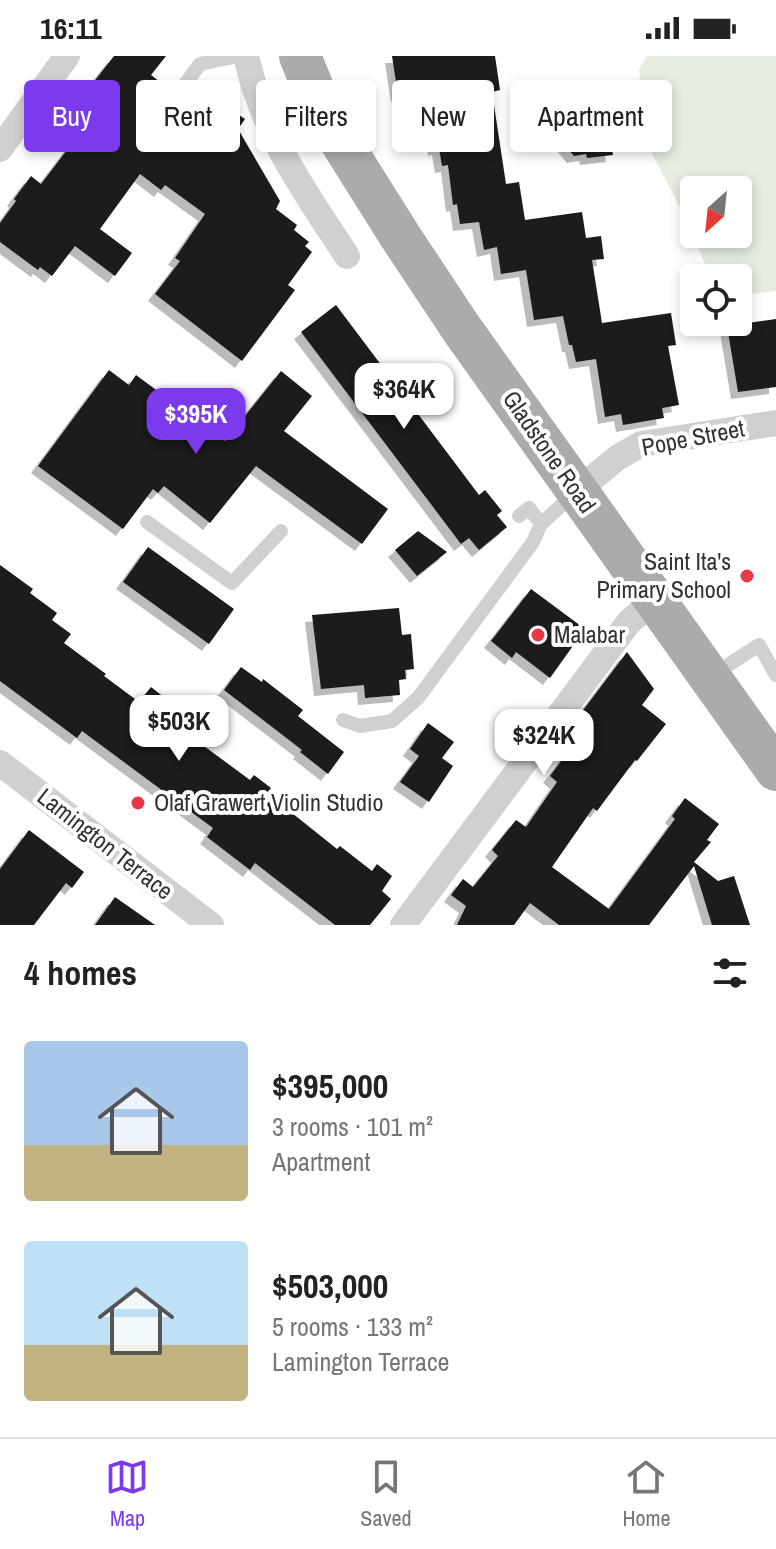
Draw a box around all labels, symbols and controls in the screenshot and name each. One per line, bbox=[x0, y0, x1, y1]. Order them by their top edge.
text: 16:11 bbox=[40, 8, 102, 48]
chip: Buy bbox=[24, 80, 120, 152]
chip: Rent bbox=[136, 80, 240, 152]
chip: Filters bbox=[256, 80, 376, 152]
chip: New bbox=[392, 80, 494, 152]
chip: Apartment bbox=[510, 80, 672, 152]
north arrow bbox=[680, 176, 752, 248]
map controls bbox=[680, 176, 752, 336]
button: locate bbox=[680, 264, 752, 336]
pin: $364K bbox=[348, 363, 460, 431]
text: $364K bbox=[373, 371, 435, 406]
street label: Gladstone Road bbox=[496, 384, 604, 519]
pin: $395K bbox=[140, 388, 252, 456]
text: $395K bbox=[165, 396, 227, 431]
street label: Pope Street bbox=[639, 411, 747, 463]
place label: Saint Ita's Primary School bbox=[596, 545, 731, 605]
marker: Saint Ita's Primary School bbox=[738, 567, 756, 585]
place label: Malabar bbox=[554, 618, 626, 650]
marker: Malabar bbox=[529, 626, 547, 644]
pin: $503K bbox=[123, 695, 235, 763]
text: $503K bbox=[148, 703, 210, 738]
pin: $324K bbox=[488, 709, 600, 777]
text: $324K bbox=[513, 717, 575, 752]
street label: Lamington Terrace bbox=[31, 780, 180, 906]
place label: Olaf Grawert Violin Studio bbox=[154, 786, 383, 818]
marker: Olaf Grawert Violin Studio bbox=[129, 794, 147, 812]
text: 4 homes bbox=[24, 950, 137, 996]
icon: filters bbox=[708, 951, 752, 995]
text: $395,000 bbox=[272, 1063, 388, 1109]
icon: home bbox=[88, 1073, 184, 1169]
text: 3 rooms · 101 m² bbox=[272, 1109, 433, 1144]
text: Apartment bbox=[272, 1144, 370, 1179]
text: $503,000 bbox=[272, 1263, 388, 1309]
icon: home bbox=[88, 1273, 184, 1369]
text: 5 rooms · 133 m² bbox=[272, 1309, 433, 1344]
text: Lamington Terrace bbox=[272, 1344, 449, 1379]
tab: Map bbox=[105, 1455, 149, 1533]
tab: Saved bbox=[360, 1455, 412, 1533]
tab: Home bbox=[622, 1455, 671, 1533]

